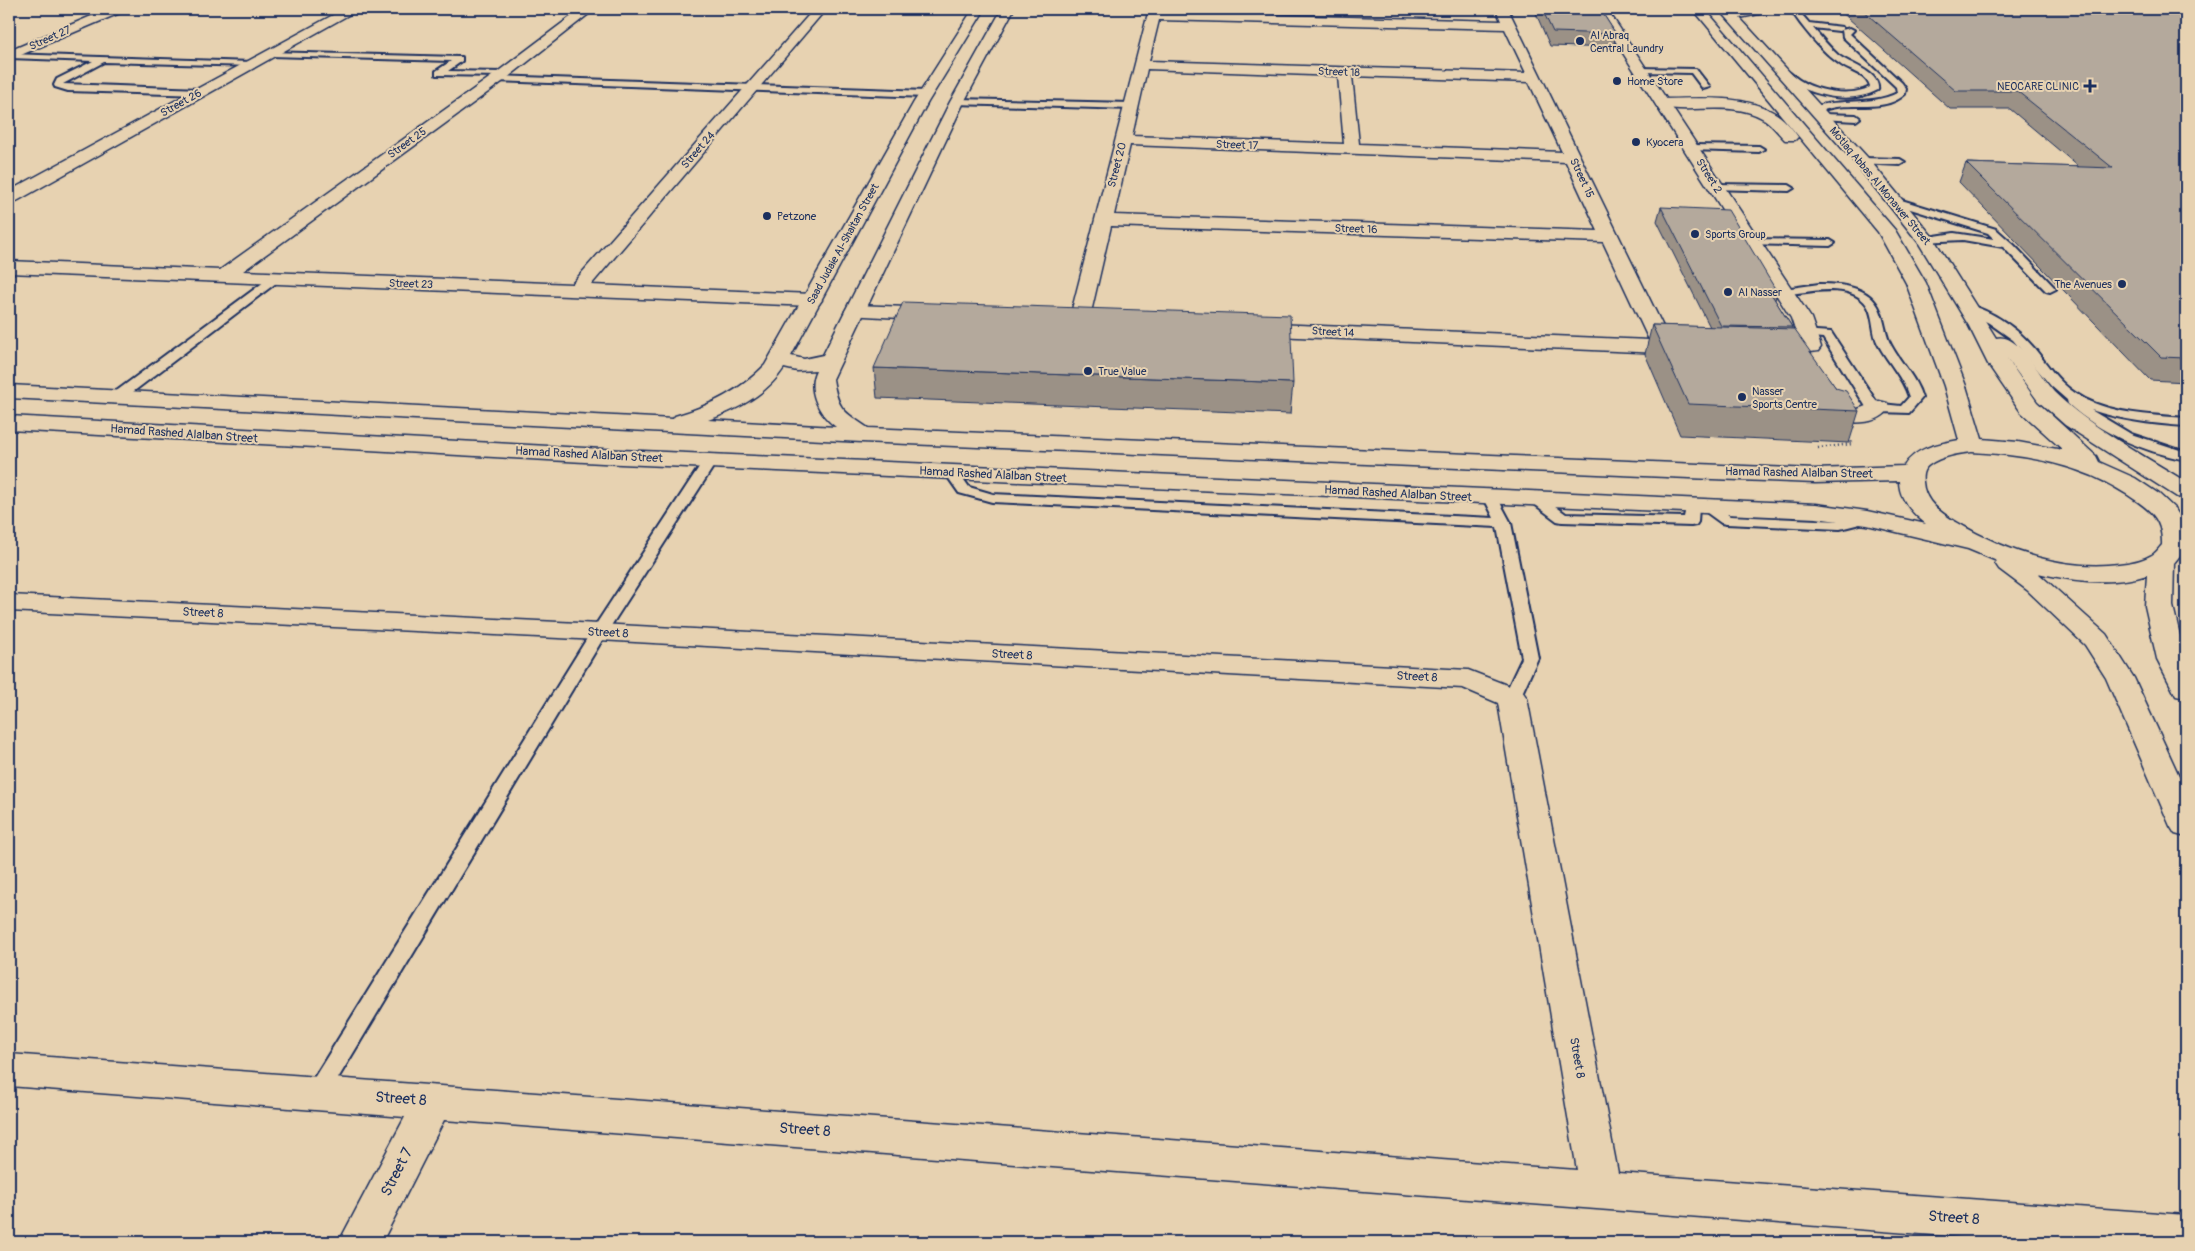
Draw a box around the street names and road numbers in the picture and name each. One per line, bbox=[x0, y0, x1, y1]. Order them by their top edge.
street label: Street 27 bbox=[27, 23, 73, 53]
street label: Street 18 bbox=[1318, 65, 1361, 79]
street label: Street 26 bbox=[158, 86, 204, 120]
street label: Motlaq Abbas Al Monawer Street bbox=[1827, 124, 1934, 248]
street label: Street 25 bbox=[385, 125, 429, 161]
street label: Street 24 bbox=[678, 128, 718, 171]
street label: Street 17 bbox=[1216, 138, 1259, 152]
street label: Street 20 bbox=[1105, 141, 1129, 189]
street label: Street 15 bbox=[1567, 156, 1597, 200]
street label: Street 2 bbox=[1693, 156, 1725, 196]
street label: Saad Judaie Al-Shaitan Street bbox=[804, 181, 882, 307]
street label: Street 16 bbox=[1334, 222, 1378, 236]
street label: Street 23 bbox=[389, 277, 433, 291]
street label: Street 14 bbox=[1311, 324, 1355, 340]
street label: Hamad Rashed Alalban Street bbox=[110, 421, 258, 447]
street label: Hamad Rashed Alalban Street bbox=[515, 444, 663, 466]
street label: Hamad Rashed Alalban Street bbox=[919, 464, 1067, 486]
street label: Hamad Rashed Alalban Street bbox=[1725, 464, 1873, 482]
street label: Hamad Rashed Alalban Street bbox=[1324, 483, 1472, 505]
street label: Street 8 bbox=[182, 604, 224, 622]
street label: Street 8 bbox=[587, 624, 629, 642]
street label: Street 8 bbox=[991, 646, 1033, 664]
street label: Street 8 bbox=[1396, 668, 1438, 686]
street label: Street 8 bbox=[1566, 1036, 1588, 1080]
street label: Street 8 bbox=[375, 1088, 428, 1110]
street label: Street 8 bbox=[779, 1119, 832, 1141]
street label: Street 7 bbox=[377, 1145, 417, 1199]
street label: Street 8 bbox=[1928, 1207, 1981, 1229]

